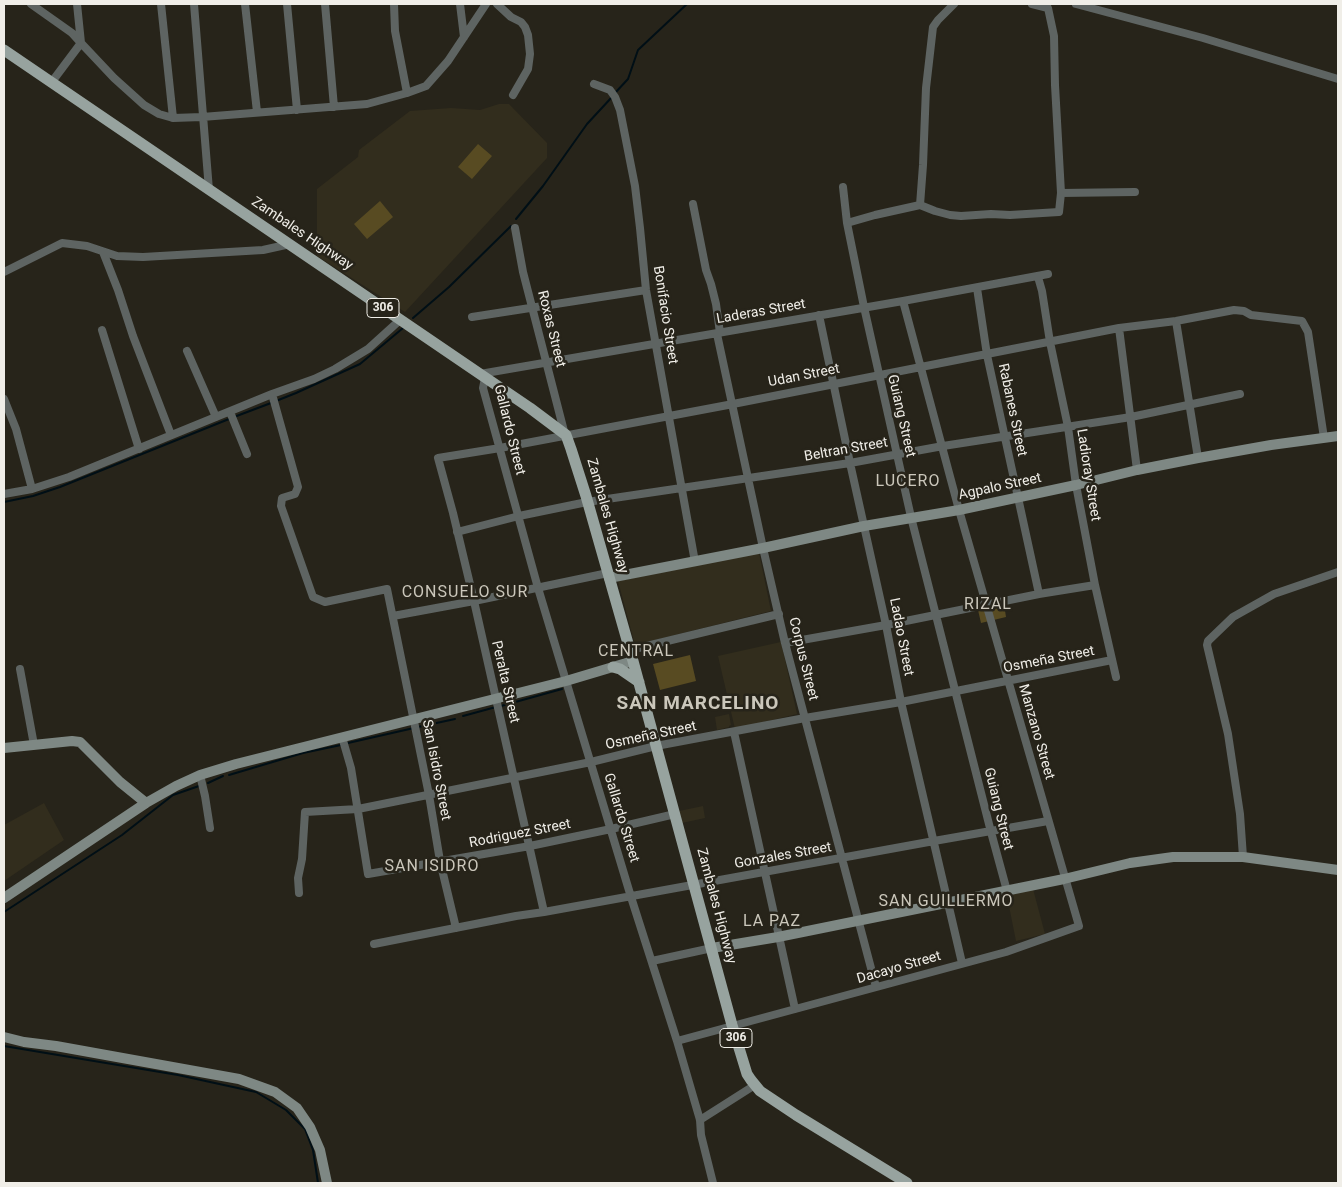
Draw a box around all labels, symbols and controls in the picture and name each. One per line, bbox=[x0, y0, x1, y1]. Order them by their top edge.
street label: Zambales Highway bbox=[248, 194, 356, 274]
street label: Bonifacio Street bbox=[649, 265, 681, 365]
street label: Roxas Street bbox=[533, 289, 569, 369]
street label: Laderas Street bbox=[715, 296, 807, 328]
road number: 306 bbox=[367, 298, 399, 318]
street label: Udan Street bbox=[767, 361, 841, 391]
street label: Rabanes Street bbox=[994, 362, 1030, 458]
street label: Guiang Street bbox=[883, 373, 919, 459]
street label: Gallardo Street bbox=[490, 383, 528, 477]
street label: Ladioray Street bbox=[1072, 428, 1104, 522]
street label: Beltran Street bbox=[803, 434, 889, 466]
street label: Zambales Highway bbox=[583, 457, 631, 575]
street label: Agpalo Street bbox=[957, 470, 1043, 504]
district label: LUCERO bbox=[875, 472, 941, 492]
district label: CONSUELO SUR bbox=[400, 583, 530, 603]
district label: RIZAL bbox=[963, 595, 1013, 615]
street label: Ladao Street bbox=[885, 597, 917, 677]
street label: Corpus Street bbox=[785, 616, 821, 702]
street label: Peralta Street bbox=[487, 639, 523, 725]
district label: CENTRAL bbox=[597, 642, 675, 662]
street label: Osmeña Street bbox=[1002, 643, 1096, 677]
street label: Manzano Street bbox=[1014, 682, 1058, 782]
district label: SAN MARCELINO bbox=[615, 693, 781, 715]
street label: San Isidro Street bbox=[418, 718, 454, 822]
street label: Osmeña Street bbox=[604, 718, 698, 754]
street label: Guiang Street bbox=[980, 766, 1016, 852]
street label: Gallardo Street bbox=[599, 771, 643, 865]
street label: Rodriguez Street bbox=[468, 816, 572, 852]
street label: Gonzales Street bbox=[733, 839, 833, 873]
street label: Zambales Highway bbox=[692, 846, 740, 966]
district label: SAN ISIDRO bbox=[383, 857, 481, 877]
district label: SAN GUILLERMO bbox=[877, 892, 1015, 912]
district label: LA PAZ bbox=[742, 912, 802, 932]
street label: Dacayo Street bbox=[855, 948, 943, 988]
road number: 306 bbox=[720, 1028, 752, 1048]

